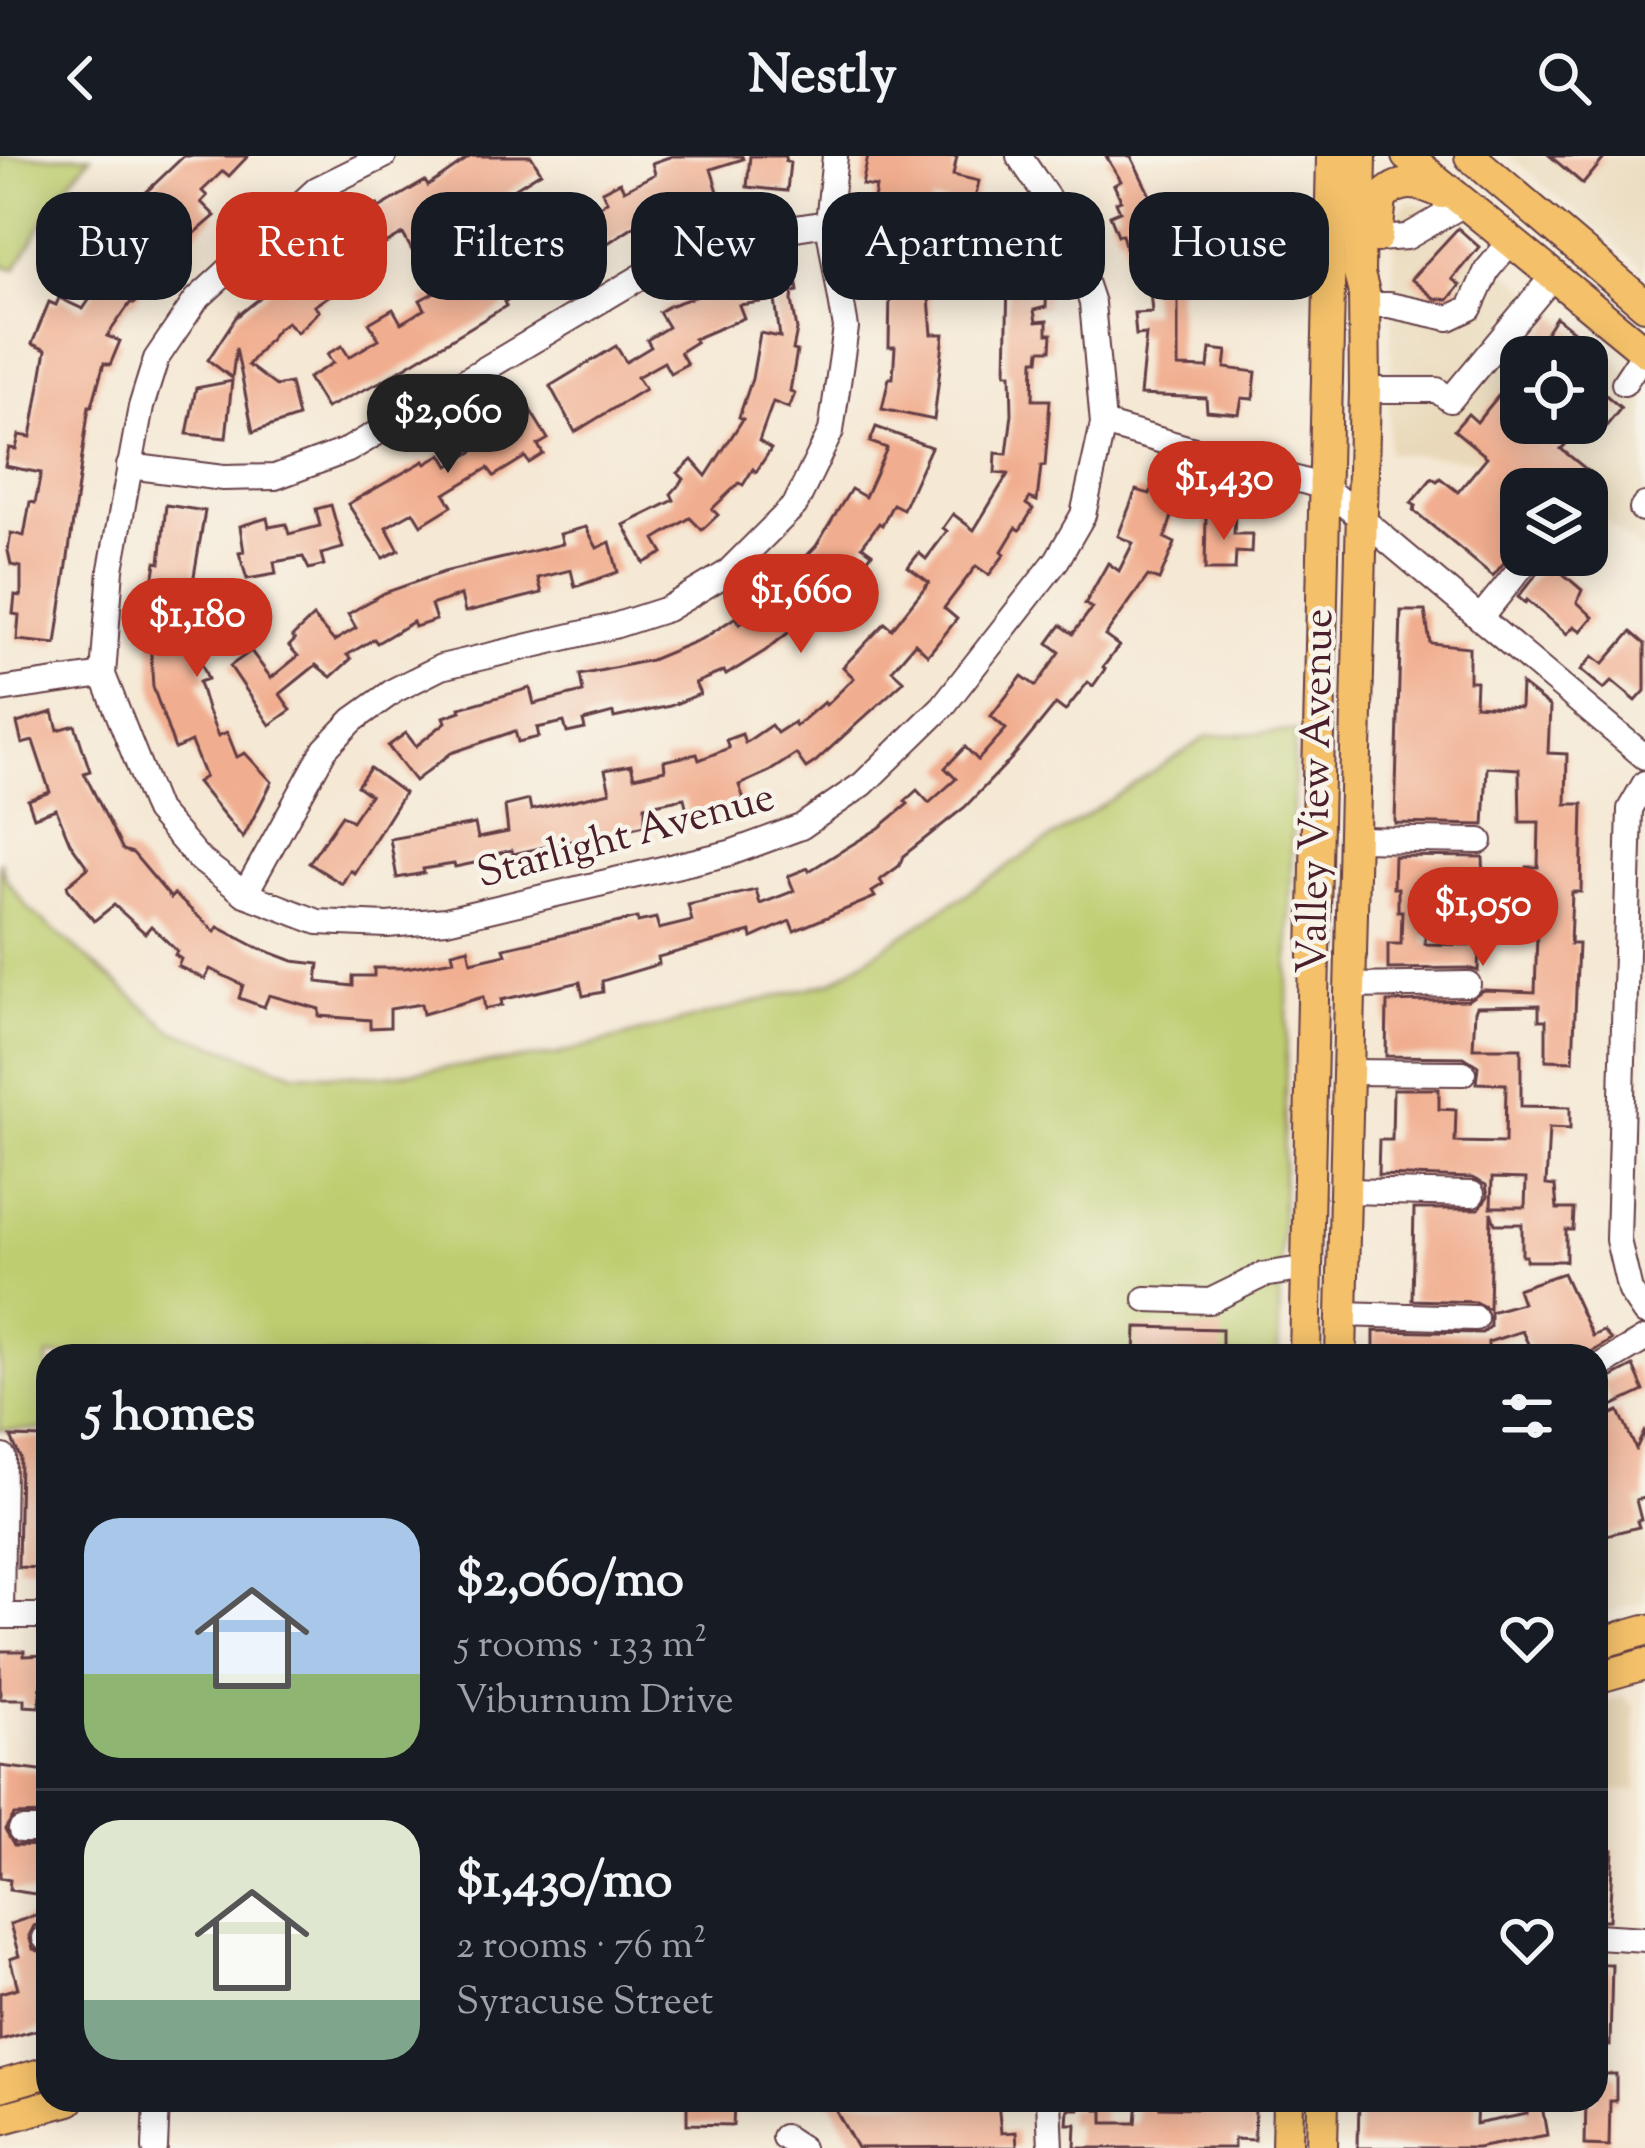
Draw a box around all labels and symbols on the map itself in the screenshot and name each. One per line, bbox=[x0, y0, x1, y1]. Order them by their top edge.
pin: $2,060 bbox=[350, 374, 546, 476]
pin: $1,430 bbox=[1126, 441, 1322, 543]
pin: $1,660 bbox=[703, 554, 899, 656]
pin: $1,180 bbox=[99, 578, 295, 680]
street label: Valley View Avenue bbox=[1285, 608, 1351, 974]
street label: Starlight Avenue bbox=[471, 769, 782, 906]
pin: $1,050 bbox=[1385, 867, 1581, 969]

